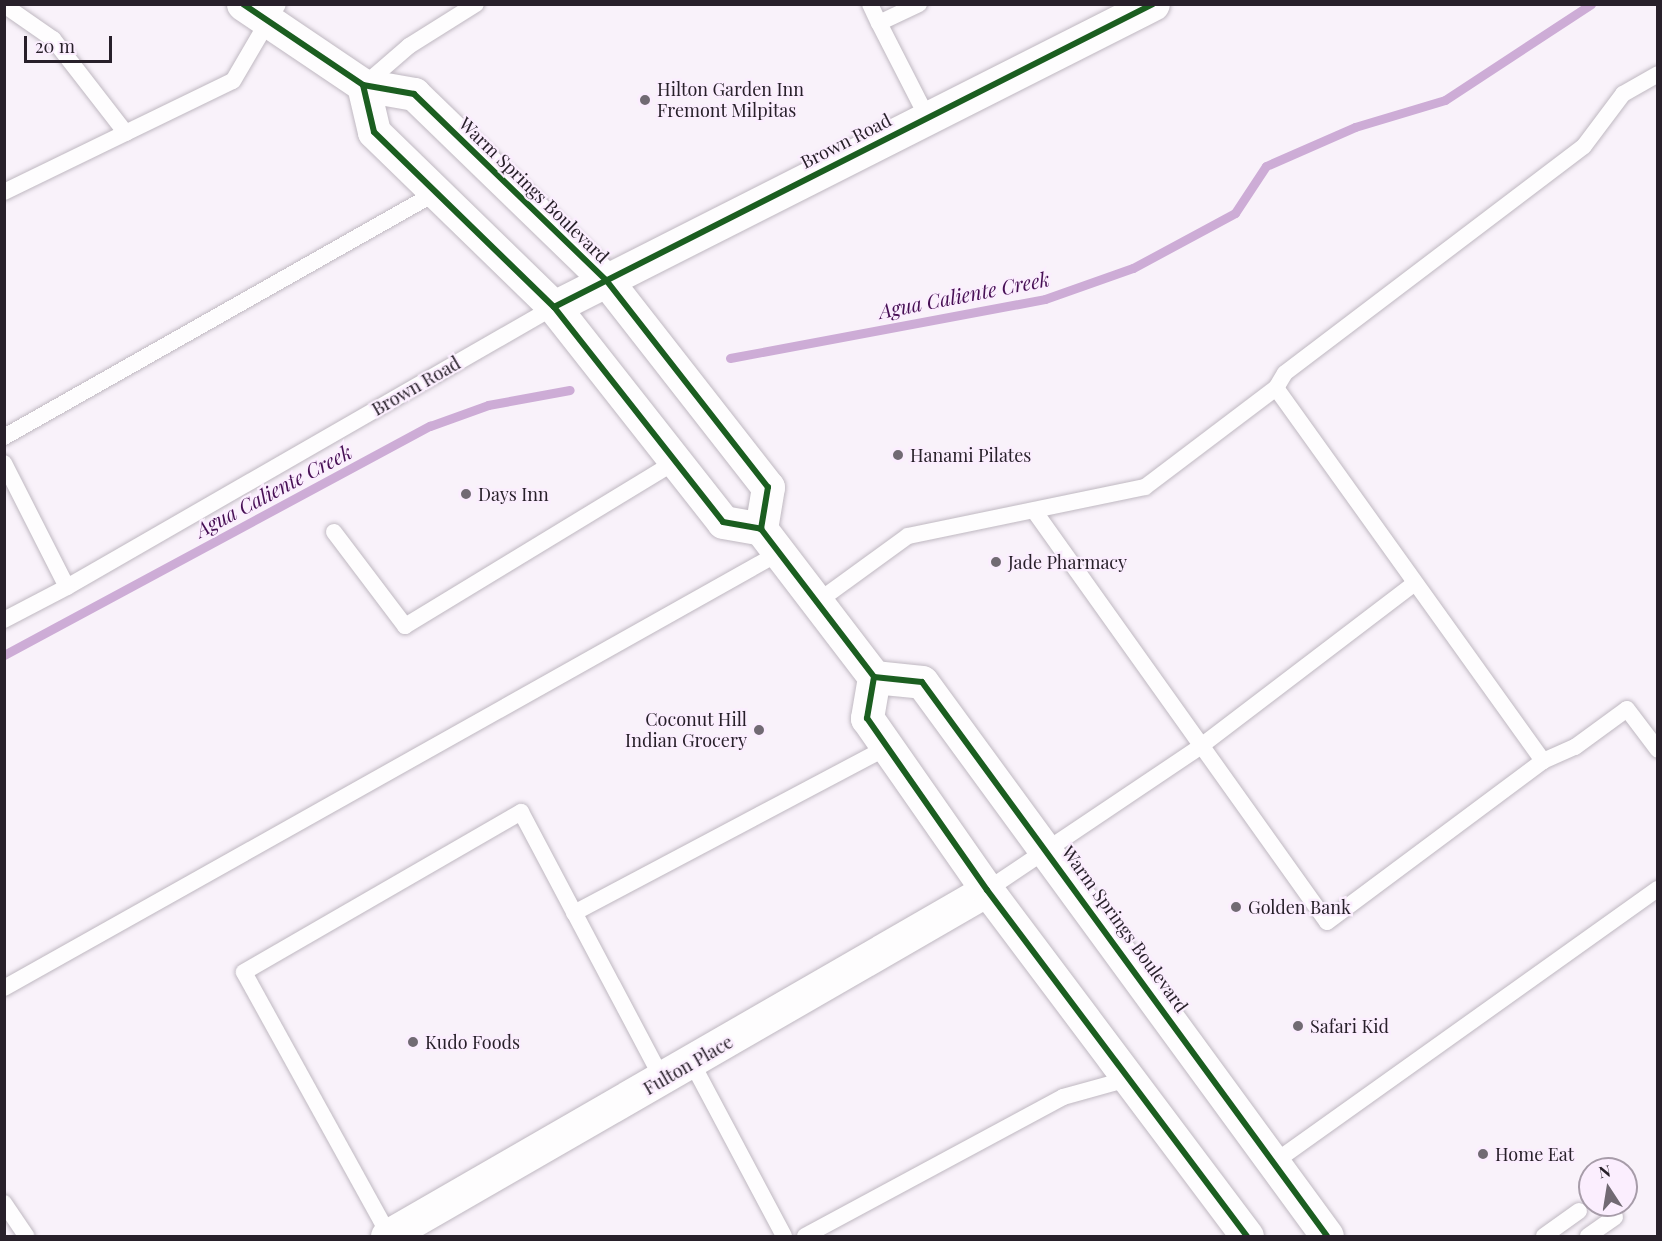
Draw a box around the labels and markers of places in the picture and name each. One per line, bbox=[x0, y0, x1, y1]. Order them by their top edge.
place label: Hilton Garden Inn Fremont Milpitas bbox=[657, 79, 804, 122]
marker: Hilton Garden Inn Fremont Milpitas bbox=[638, 93, 652, 107]
place label: Hanami Pilates bbox=[910, 444, 1031, 466]
marker: Hanami Pilates bbox=[891, 448, 905, 462]
place label: Days Inn bbox=[478, 483, 549, 505]
marker: Days Inn bbox=[459, 487, 473, 501]
place label: Jade Pharmacy bbox=[1008, 551, 1127, 573]
marker: Jade Pharmacy bbox=[989, 555, 1003, 569]
place label: Coconut Hill Indian Grocery bbox=[625, 709, 747, 752]
marker: Coconut Hill Indian Grocery bbox=[752, 723, 766, 737]
place label: Golden Bank bbox=[1248, 896, 1351, 918]
marker: Golden Bank bbox=[1229, 900, 1243, 914]
place label: Safari Kid bbox=[1310, 1015, 1389, 1037]
marker: Safari Kid bbox=[1291, 1019, 1305, 1033]
place label: Kudo Foods bbox=[425, 1031, 520, 1053]
marker: Kudo Foods bbox=[406, 1035, 420, 1049]
place label: Home Eat bbox=[1495, 1143, 1574, 1165]
marker: Home Eat bbox=[1476, 1147, 1490, 1161]

